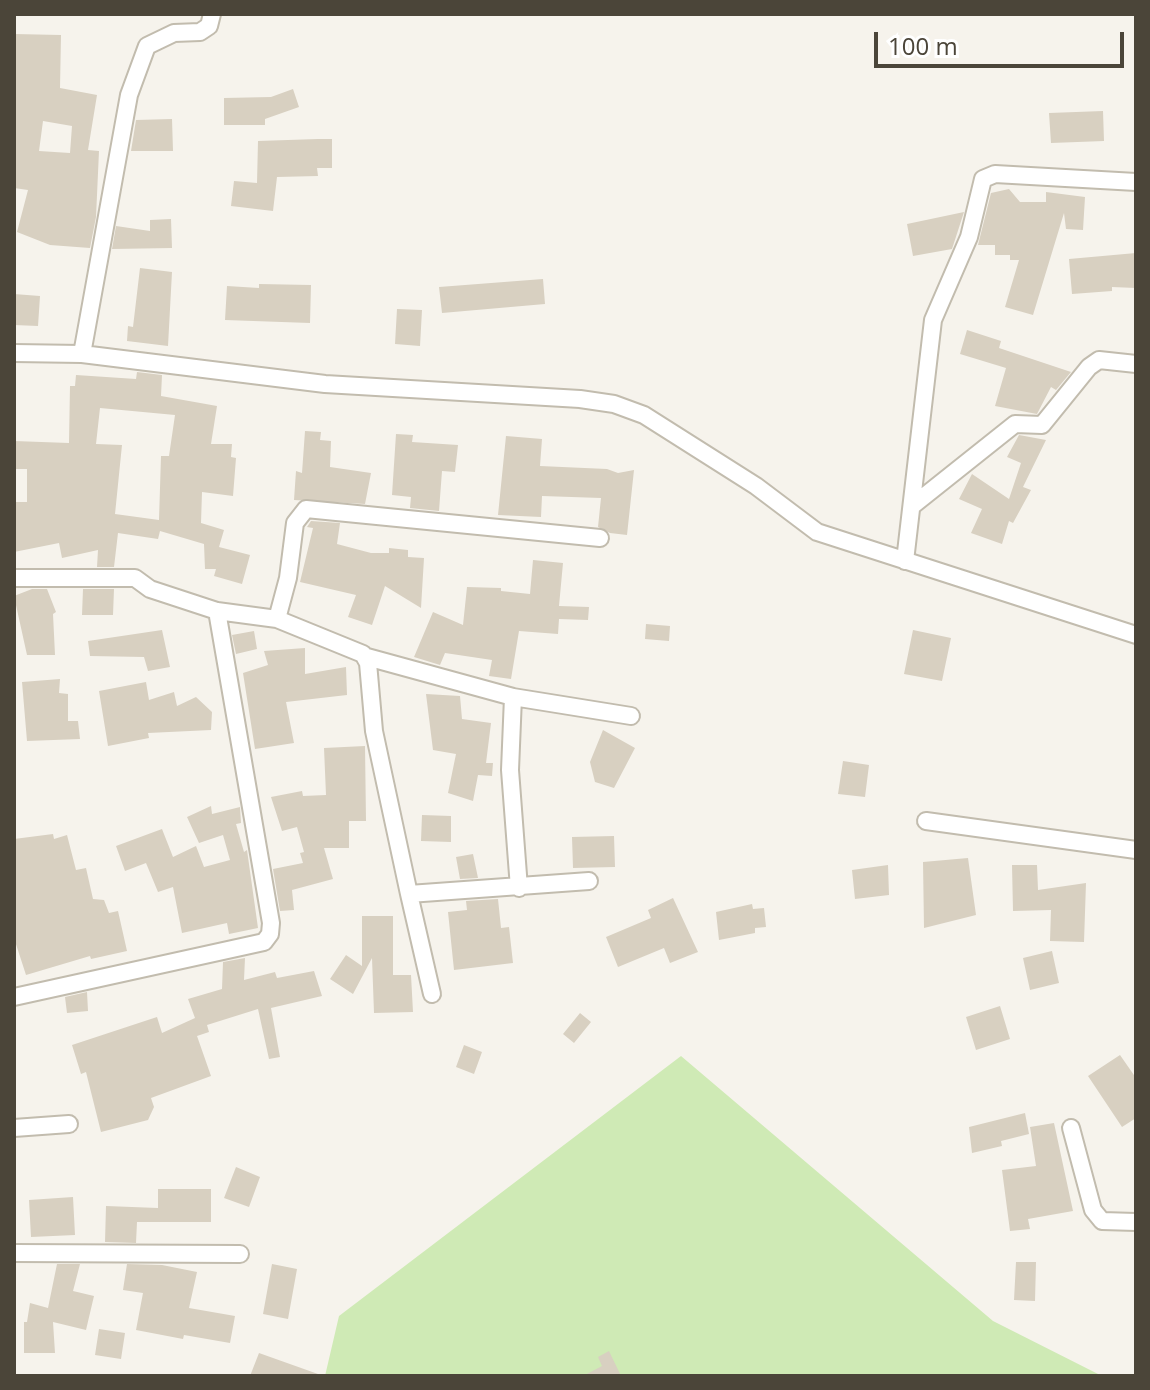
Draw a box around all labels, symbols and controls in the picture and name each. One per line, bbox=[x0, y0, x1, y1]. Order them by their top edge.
scale bar bbox=[878, 16, 1128, 66]
text: 100 m bbox=[888, 29, 958, 62]

